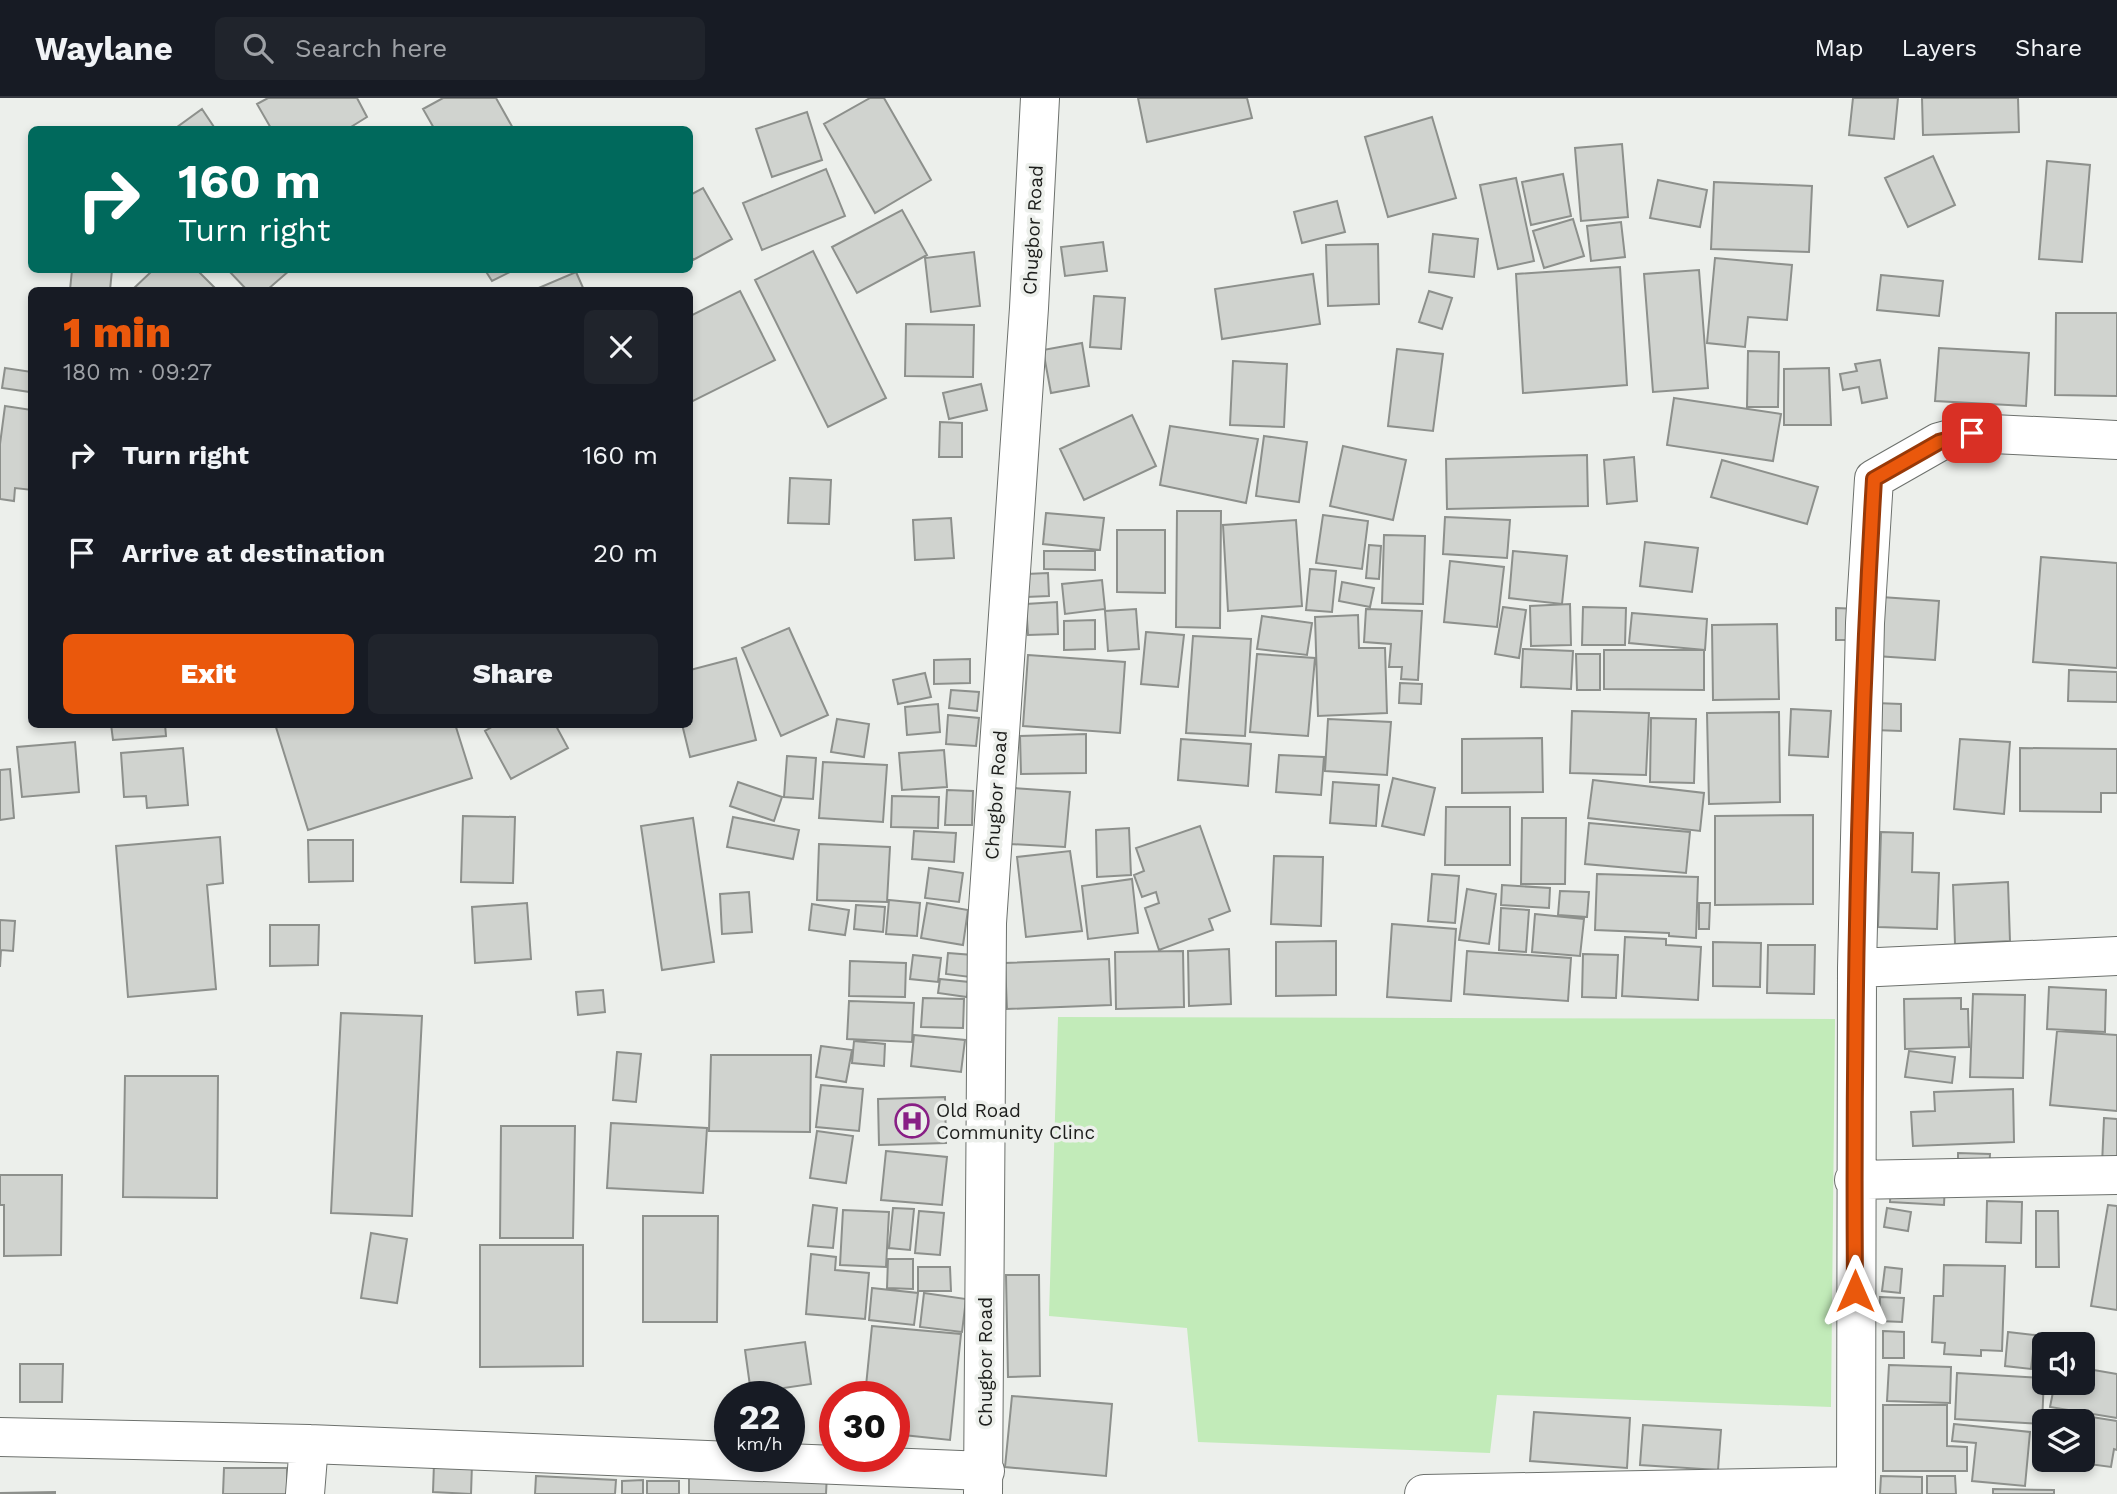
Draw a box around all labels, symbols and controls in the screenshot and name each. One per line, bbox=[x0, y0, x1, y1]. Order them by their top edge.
search box bbox=[215, 17, 705, 80]
text: Waylane bbox=[35, 29, 173, 68]
icon: search bbox=[239, 29, 277, 67]
text: Search here bbox=[295, 33, 447, 63]
text: Map bbox=[1815, 34, 1863, 62]
text: Layers bbox=[1901, 34, 1977, 62]
text: Share bbox=[2015, 34, 2082, 62]
text: 160 m bbox=[178, 152, 321, 210]
icon: right bbox=[63, 154, 154, 245]
street label: Chugbor Road bbox=[1018, 164, 1048, 296]
text: Turn right bbox=[178, 211, 330, 249]
text: 1 min bbox=[63, 308, 171, 357]
button: close bbox=[584, 310, 658, 384]
text: 180 m · 09:27 bbox=[63, 359, 212, 386]
pin bbox=[1942, 403, 2002, 463]
icon: arrive bbox=[1953, 414, 1991, 452]
icon: right bbox=[63, 436, 101, 474]
text: Turn right bbox=[122, 440, 249, 470]
text: 160 m bbox=[582, 440, 658, 470]
icon: arrive bbox=[63, 534, 101, 572]
text: Arrive at destination bbox=[122, 538, 385, 568]
text: 20 m bbox=[593, 538, 658, 568]
button: Exit bbox=[63, 634, 354, 714]
button: Share bbox=[368, 634, 658, 714]
street label: Chugbor Road bbox=[980, 729, 1012, 861]
place label: Old Road Community Clinc bbox=[936, 1099, 1095, 1144]
hospital icon: Old Road Community Clinc bbox=[893, 1102, 931, 1140]
position arrow bbox=[1818, 1254, 1892, 1328]
street label: Chugbor Road bbox=[974, 1297, 997, 1427]
map controls bbox=[2032, 1332, 2095, 1472]
button: sound bbox=[2032, 1332, 2095, 1395]
speed limit sign: 30 bbox=[819, 1381, 910, 1472]
text: 22 bbox=[739, 1396, 780, 1438]
button: layers bbox=[2032, 1409, 2095, 1472]
text: km/h bbox=[736, 1433, 783, 1454]

